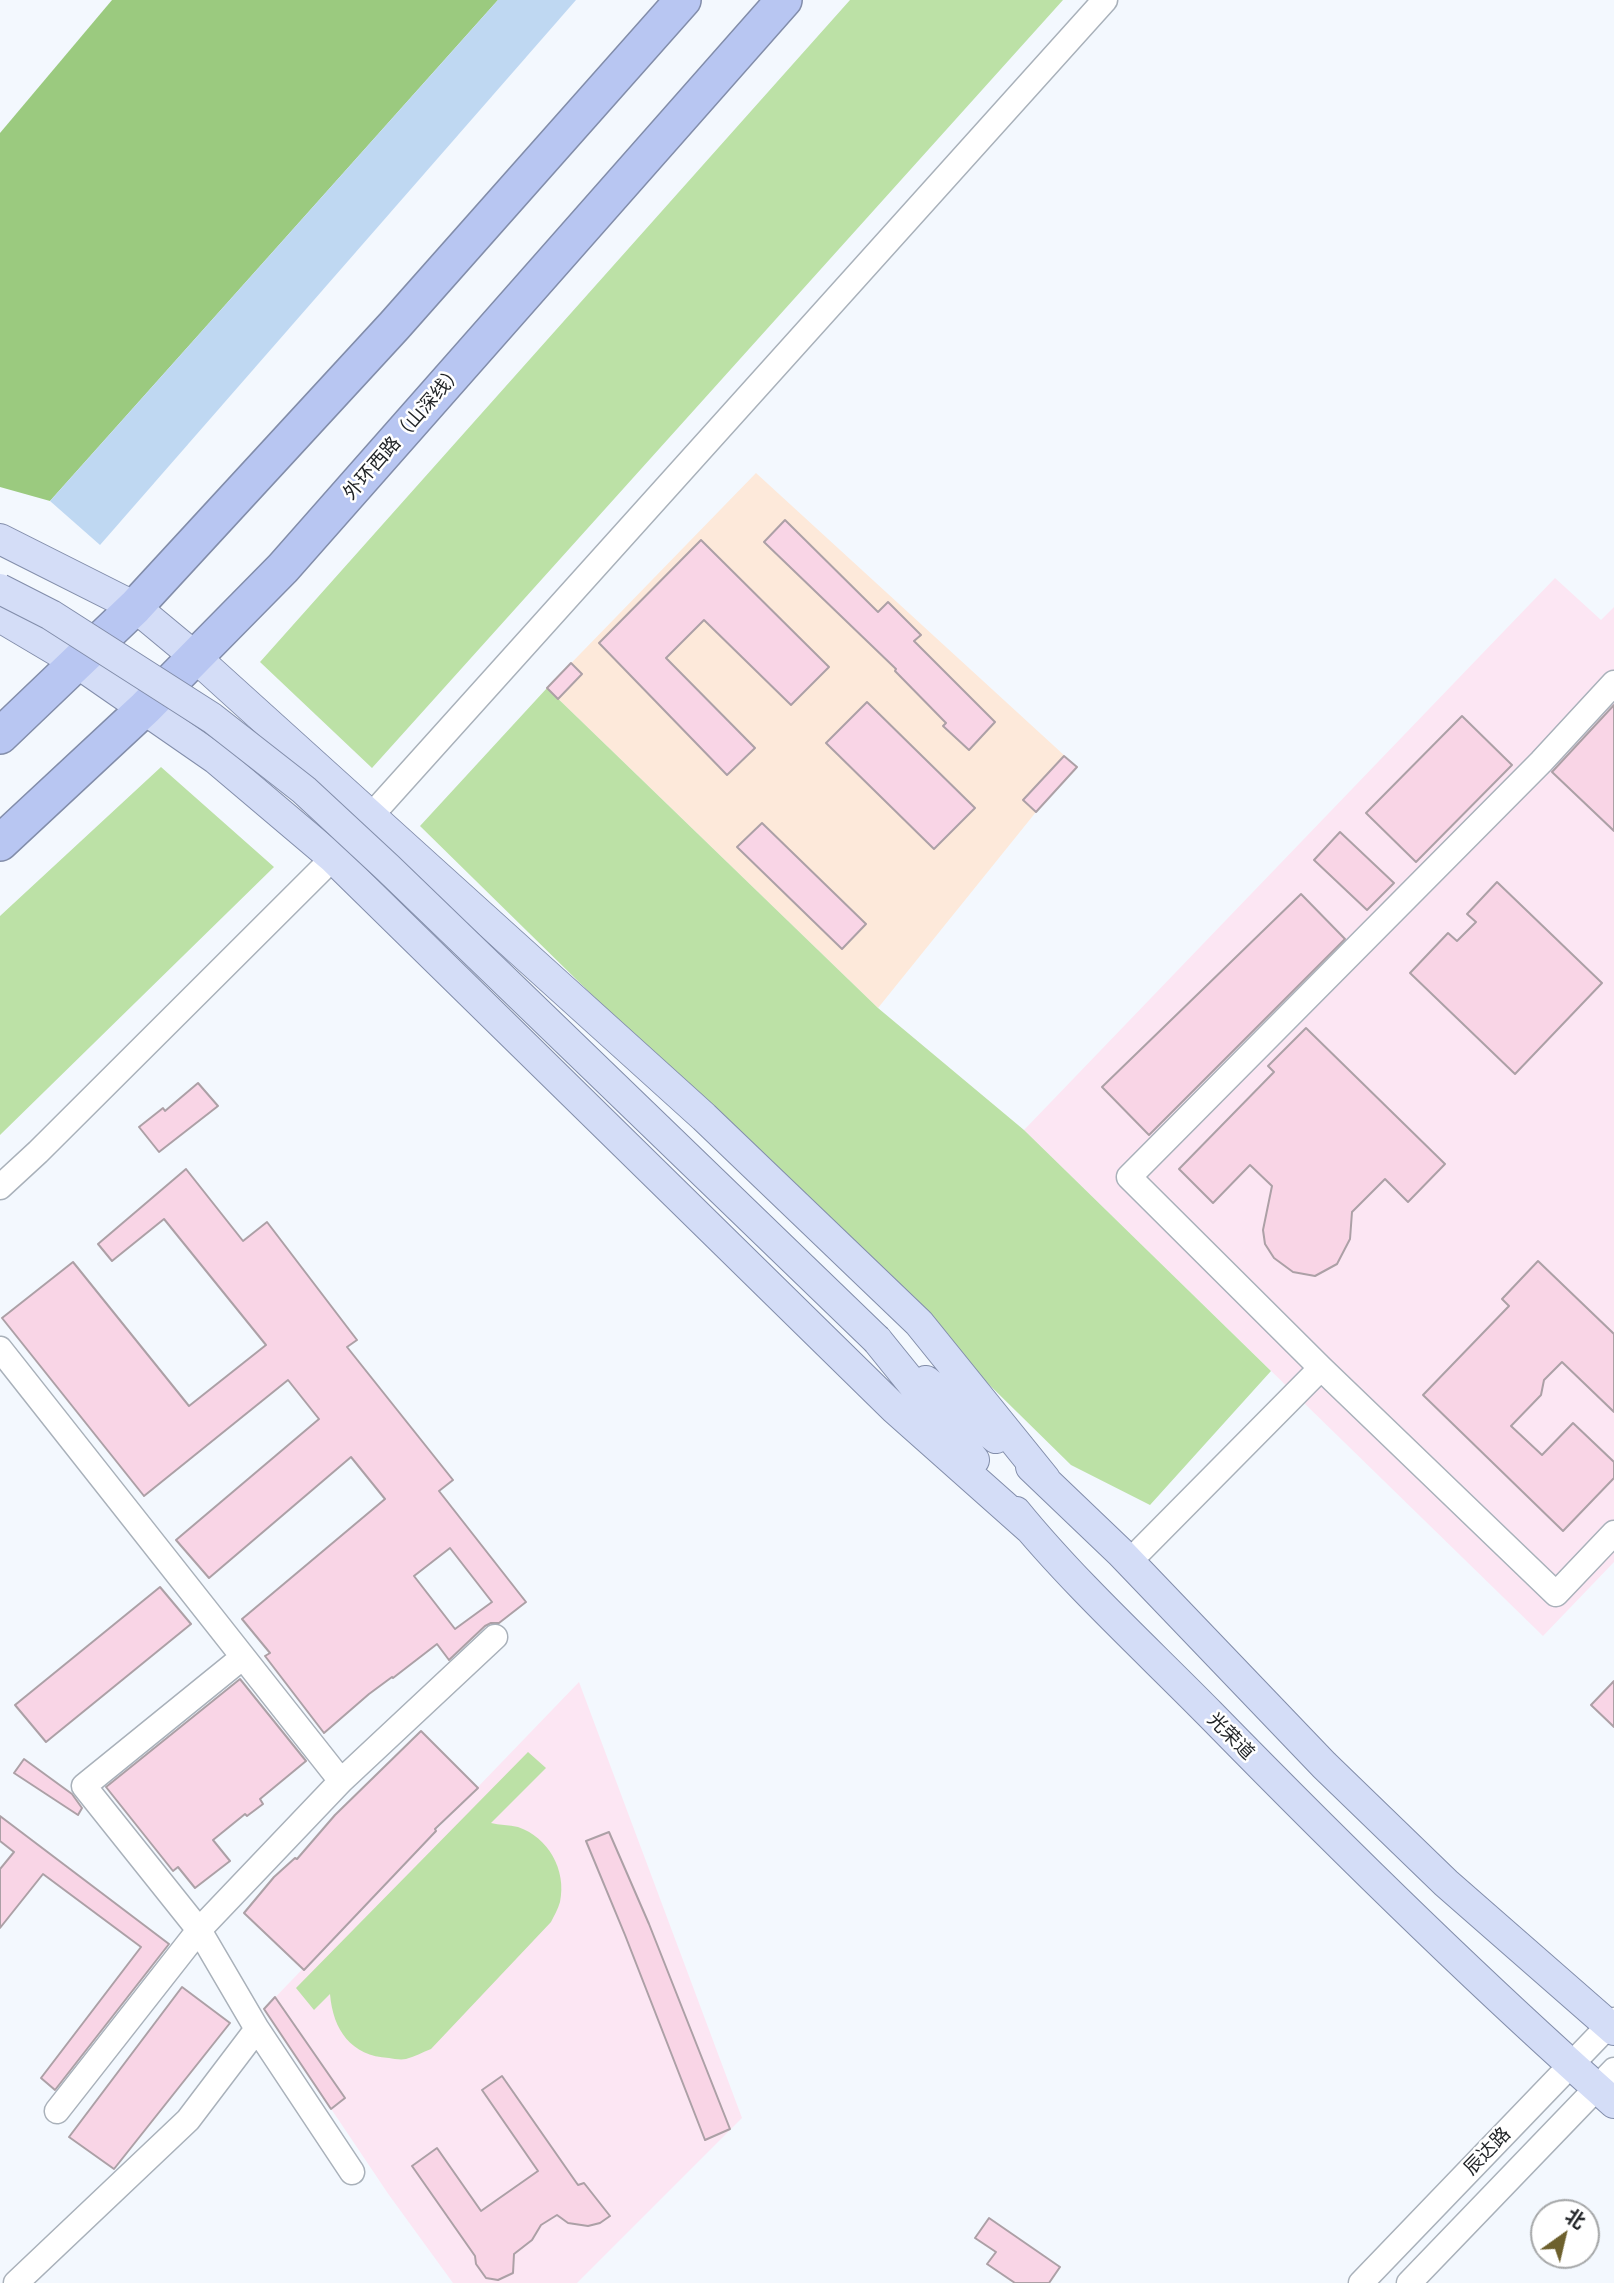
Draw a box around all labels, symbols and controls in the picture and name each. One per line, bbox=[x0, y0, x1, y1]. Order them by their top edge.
street label: 外环西路（山深线） bbox=[338, 360, 468, 504]
street label: 光荣道 bbox=[1203, 1708, 1259, 1764]
street label: 辰达路 bbox=[1459, 2123, 1515, 2179]
north arrow bbox=[1530, 2199, 1600, 2269]
text: 北 bbox=[1562, 2204, 1590, 2233]

